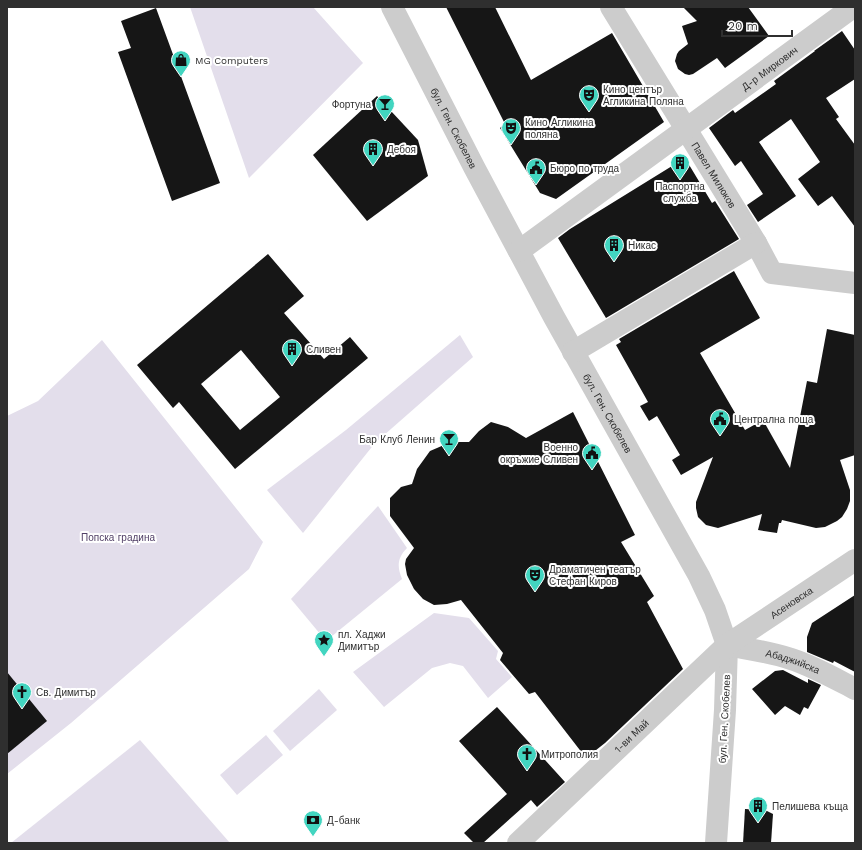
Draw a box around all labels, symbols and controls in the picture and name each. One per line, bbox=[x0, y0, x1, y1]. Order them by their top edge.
scale bar bbox=[722, 12, 792, 38]
text: 20 m bbox=[728, 19, 758, 33]
street label: Д-р Миркович bbox=[739, 44, 800, 93]
shop icon: MG Computers bbox=[170, 49, 192, 77]
place label: MG Computers bbox=[195, 55, 268, 66]
theatre icon: Кино център Агликина Поляна bbox=[578, 84, 600, 112]
place label: Кино център Агликина Поляна bbox=[603, 84, 684, 107]
street label: бул. Ген. Скобелев bbox=[428, 86, 479, 170]
bar icon: Фортуна bbox=[374, 93, 396, 121]
place label: Фортуна bbox=[332, 99, 371, 110]
theatre icon: Кино Агликина поляна bbox=[500, 117, 522, 145]
place label: Кино Агликина поляна bbox=[525, 117, 594, 140]
building icon: Дебоя bbox=[362, 138, 384, 166]
street label: Павел Милюков bbox=[689, 140, 738, 210]
place label: Дебоя bbox=[387, 144, 416, 155]
building icon: Паспортна служба bbox=[669, 152, 691, 180]
public building icon: Бюро по труда bbox=[525, 157, 547, 185]
place label: Бюро по труда bbox=[550, 163, 620, 174]
place label: Паспортна служба bbox=[655, 181, 705, 204]
building icon: Никас bbox=[603, 234, 625, 262]
place label: Никас bbox=[628, 240, 656, 251]
building icon: Сливен bbox=[281, 338, 303, 366]
place label: Сливен bbox=[306, 344, 341, 355]
street label: бул. Ген. Скобелев bbox=[581, 372, 634, 455]
public building icon: Централна поща bbox=[709, 408, 731, 436]
place label: Централна поща bbox=[734, 414, 814, 425]
bar icon: Бар Клуб Ленин bbox=[438, 428, 460, 456]
place label: Бар Клуб Ленин bbox=[359, 434, 435, 445]
place label: Военно окръжие Сливен bbox=[500, 442, 578, 465]
public building icon: Военно окръжие Сливен bbox=[581, 442, 603, 470]
park label: Попска градина bbox=[81, 532, 155, 543]
theatre icon: Драматичен театър Стефан Киров bbox=[524, 564, 546, 592]
place label: Драматичен театър Стефан Киров bbox=[549, 564, 641, 587]
street label: Асеновска bbox=[768, 584, 815, 621]
place icon: пл. Хаджи Димитър bbox=[313, 629, 335, 657]
place label: пл. Хаджи Димитър bbox=[338, 629, 386, 652]
street label: Абаджийска bbox=[765, 647, 822, 676]
street label: бул. Ген. Скобелев bbox=[717, 674, 732, 764]
church icon: Св. Димитър bbox=[11, 681, 33, 709]
place label: Св. Димитър bbox=[36, 687, 96, 698]
street label: 1-ви Май bbox=[612, 717, 651, 755]
church icon: Митрополия bbox=[516, 743, 538, 771]
place label: Митрополия bbox=[541, 749, 598, 760]
building icon: Пелишева къща bbox=[747, 795, 769, 823]
place label: Пелишева къща bbox=[772, 801, 848, 812]
bank icon: Д-банк bbox=[302, 809, 324, 837]
place label: Д-банк bbox=[327, 815, 360, 826]

